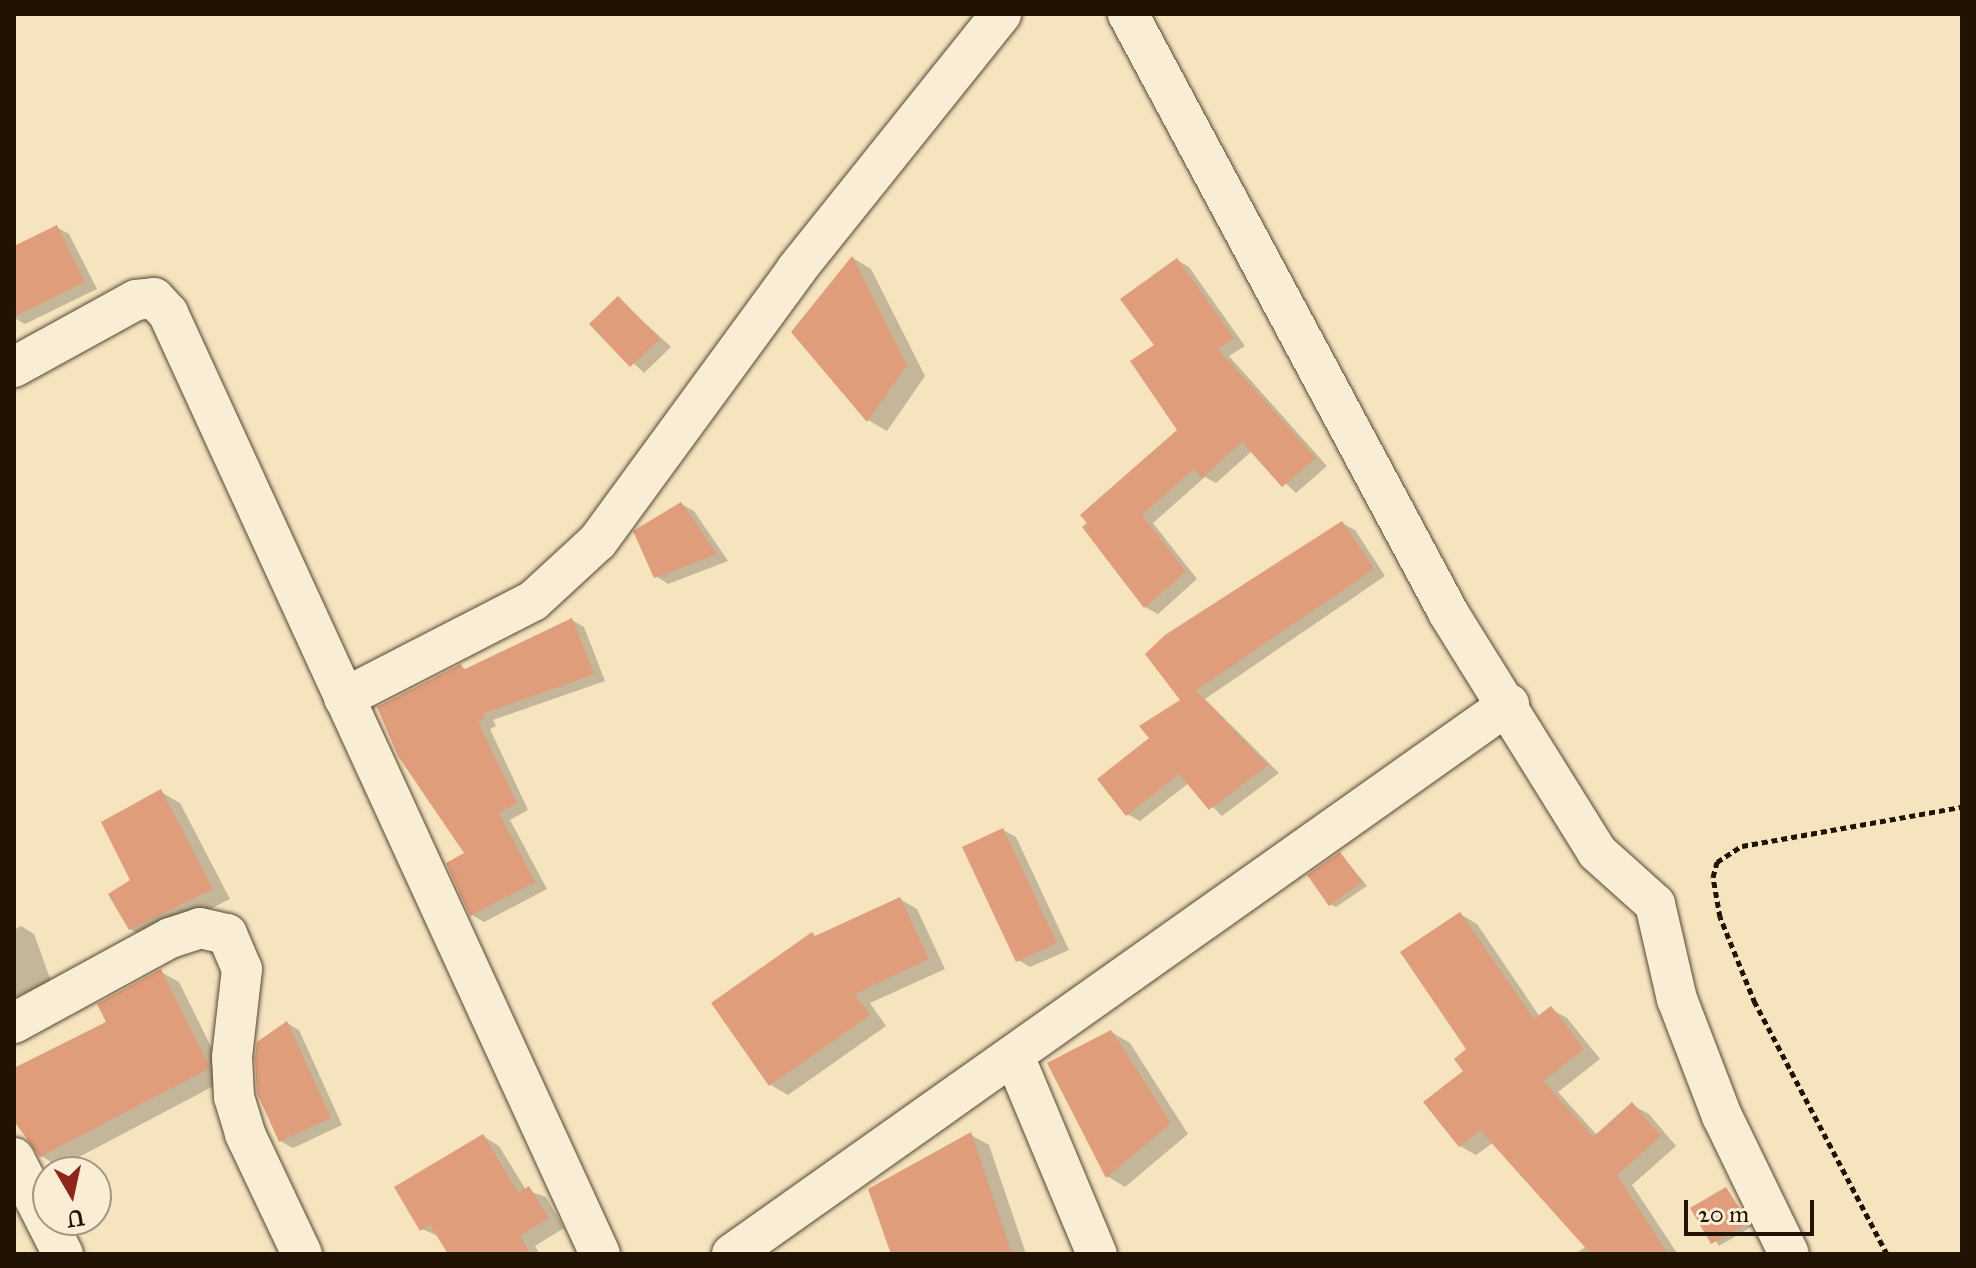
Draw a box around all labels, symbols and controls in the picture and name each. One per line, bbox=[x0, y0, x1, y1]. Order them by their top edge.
north arrow bbox=[32, 1156, 112, 1236]
scale bar bbox=[1688, 1184, 1818, 1234]
text: 20 m bbox=[1698, 1199, 1749, 1229]
text: U bbox=[65, 1204, 86, 1233]

